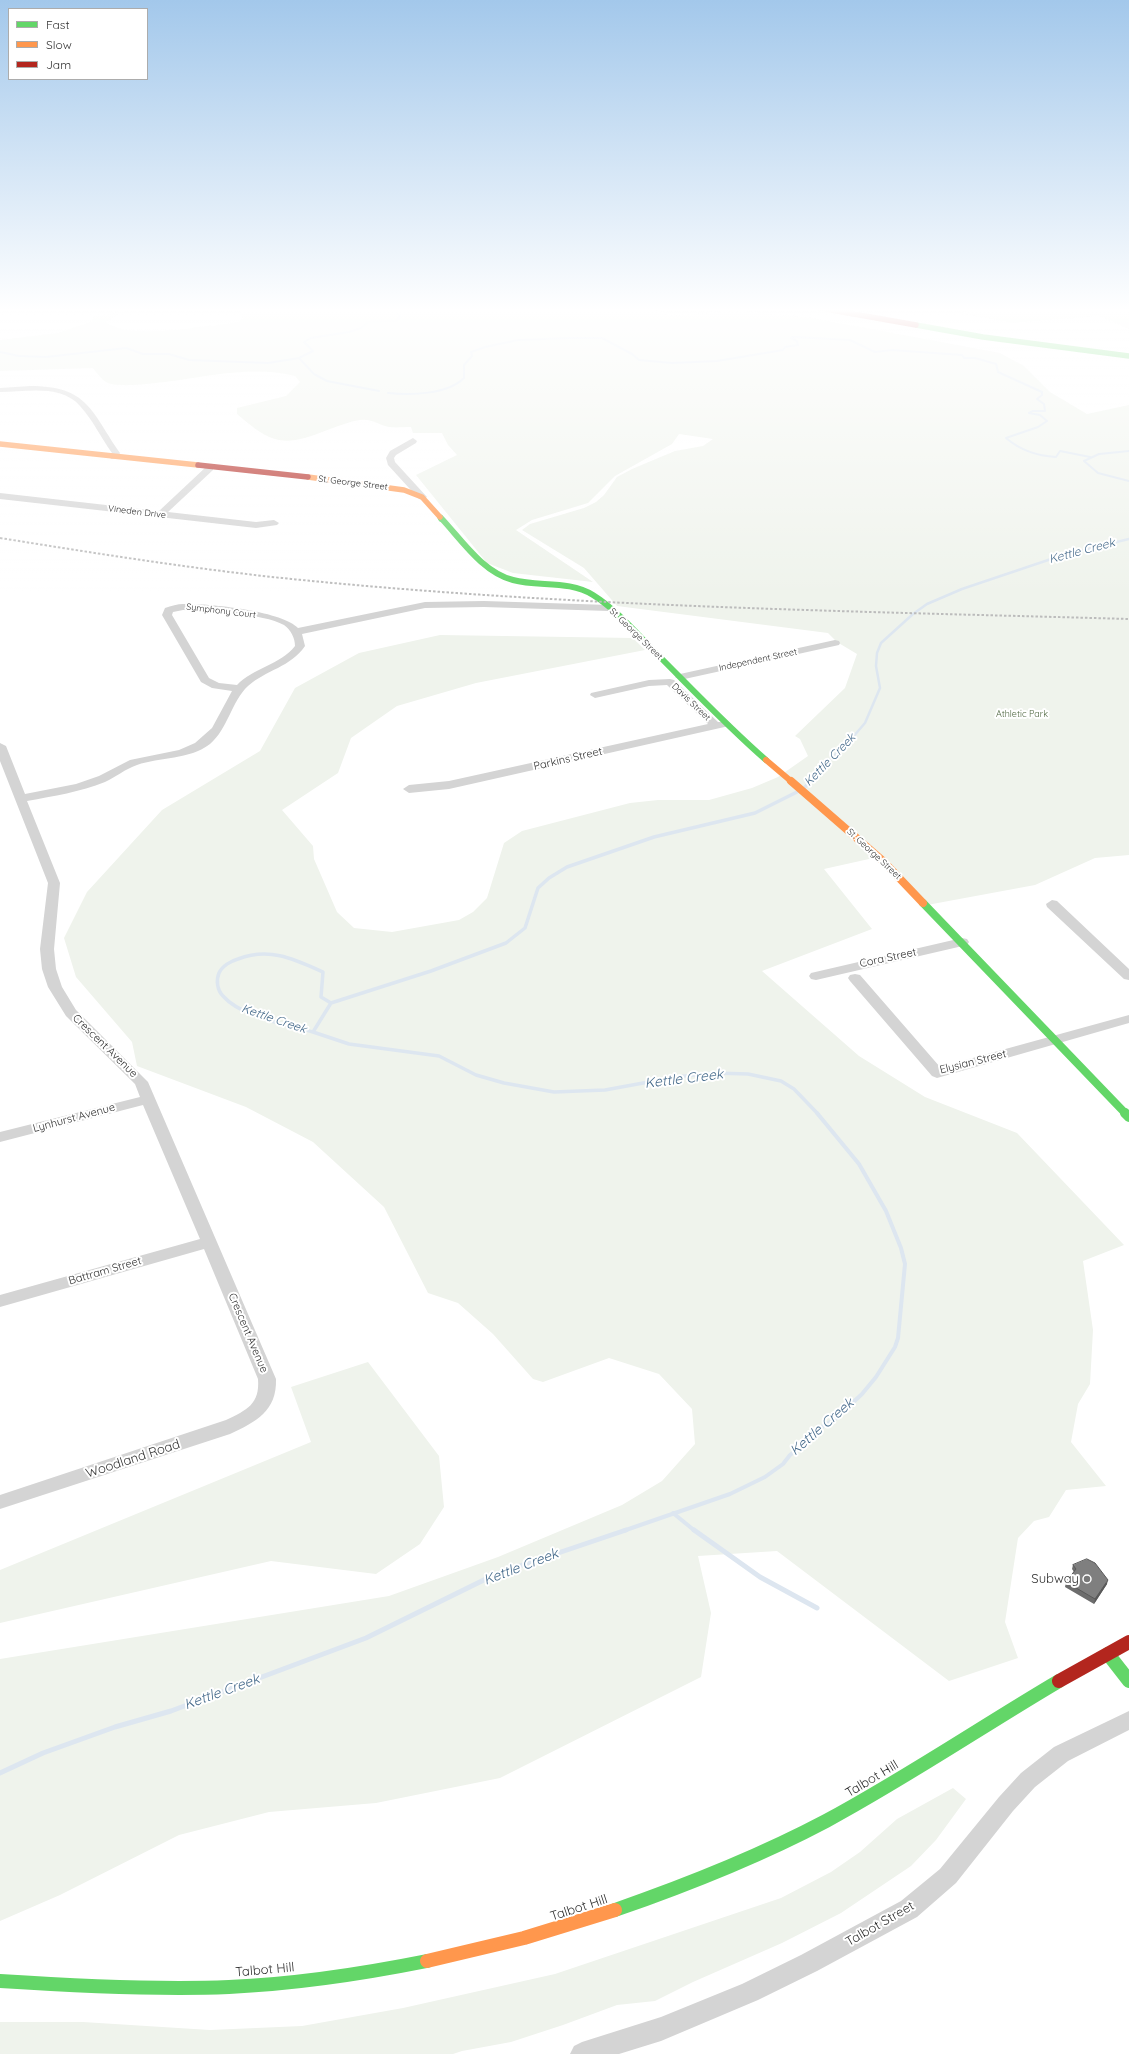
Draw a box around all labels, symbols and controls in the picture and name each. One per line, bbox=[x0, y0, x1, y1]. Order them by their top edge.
legend bbox=[8, 8, 148, 80]
text: Fast bbox=[46, 17, 70, 32]
text: Slow bbox=[46, 37, 72, 52]
text: Jam bbox=[46, 57, 71, 72]
street label: St. George Street bbox=[318, 473, 388, 493]
street label: Vineden Drive bbox=[108, 503, 166, 521]
water label: Kettle Creek bbox=[1047, 535, 1117, 567]
street label: Symphony Court bbox=[186, 601, 256, 621]
street label: St. George Street bbox=[607, 606, 665, 662]
street label: Independent Street bbox=[718, 646, 798, 674]
street label: Davis Street bbox=[669, 681, 713, 723]
park label: Athletic Park bbox=[996, 709, 1048, 719]
water label: Kettle Creek bbox=[801, 731, 859, 789]
street label: Parkins Street bbox=[532, 745, 604, 773]
street label: St. George Street bbox=[845, 826, 903, 882]
street label: Cora Street bbox=[858, 946, 918, 970]
water label: Kettle Creek bbox=[240, 1001, 308, 1037]
street label: Crescent Avenue bbox=[70, 1012, 140, 1080]
street label: Elysian Street bbox=[938, 1047, 1008, 1077]
water label: Kettle Creek bbox=[644, 1066, 724, 1092]
street label: Lynhurst Avenue bbox=[31, 1101, 117, 1135]
street label: Battram Street bbox=[67, 1254, 143, 1288]
street label: Crescent Avenue bbox=[225, 1291, 271, 1375]
water label: Kettle Creek bbox=[787, 1395, 857, 1459]
street label: Woodland Road bbox=[84, 1436, 182, 1482]
water label: Kettle Creek bbox=[481, 1545, 561, 1589]
place label: Subway bbox=[1031, 1571, 1079, 1587]
marker: Subway bbox=[1082, 1574, 1092, 1584]
water label: Kettle Creek bbox=[182, 1671, 262, 1713]
street label: Talbot Hill bbox=[843, 1757, 901, 1801]
street label: Talbot Hill bbox=[548, 1891, 610, 1925]
street label: Talbot Street bbox=[843, 1898, 917, 1950]
street label: Talbot Hill bbox=[235, 1960, 295, 1980]

